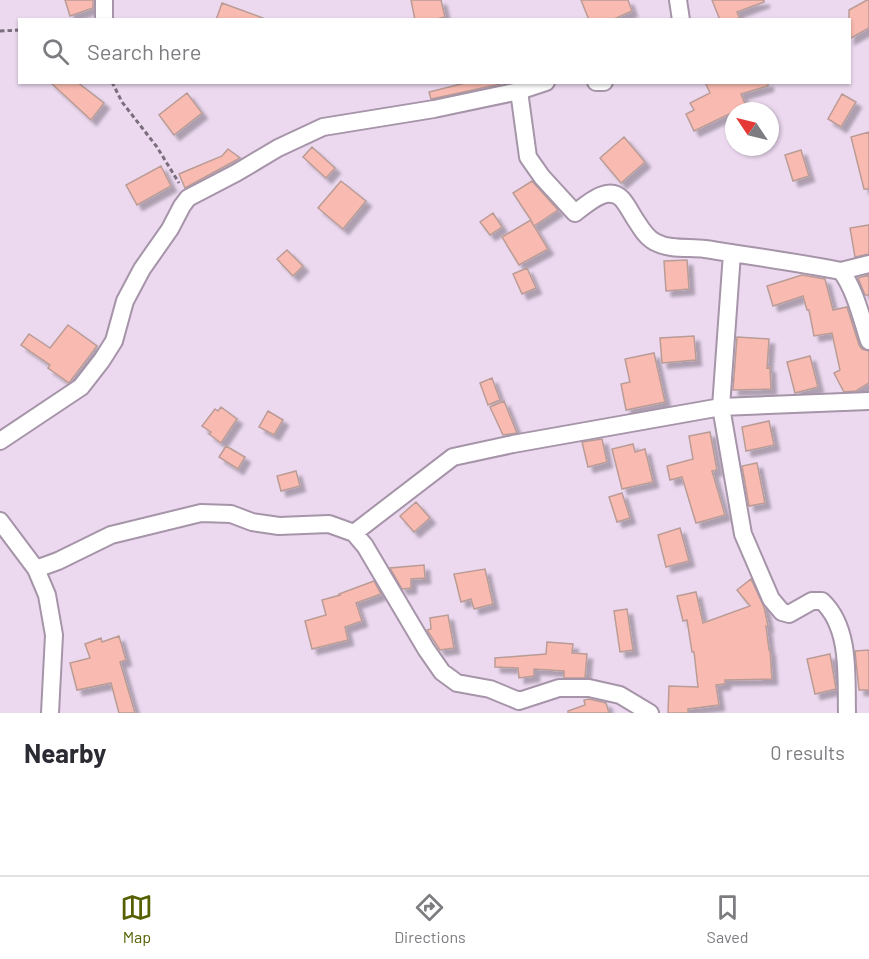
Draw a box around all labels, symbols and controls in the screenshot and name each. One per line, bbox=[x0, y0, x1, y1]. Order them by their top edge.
search box bbox=[18, 18, 851, 84]
icon: search bbox=[39, 35, 72, 68]
text: Search here bbox=[87, 38, 201, 64]
north arrow bbox=[725, 102, 779, 156]
text: Nearby bbox=[24, 737, 106, 768]
text: 0 results bbox=[770, 740, 845, 764]
tab: Map bbox=[120, 891, 153, 946]
tab: Directions bbox=[394, 891, 466, 946]
tab: Saved bbox=[707, 891, 749, 946]

